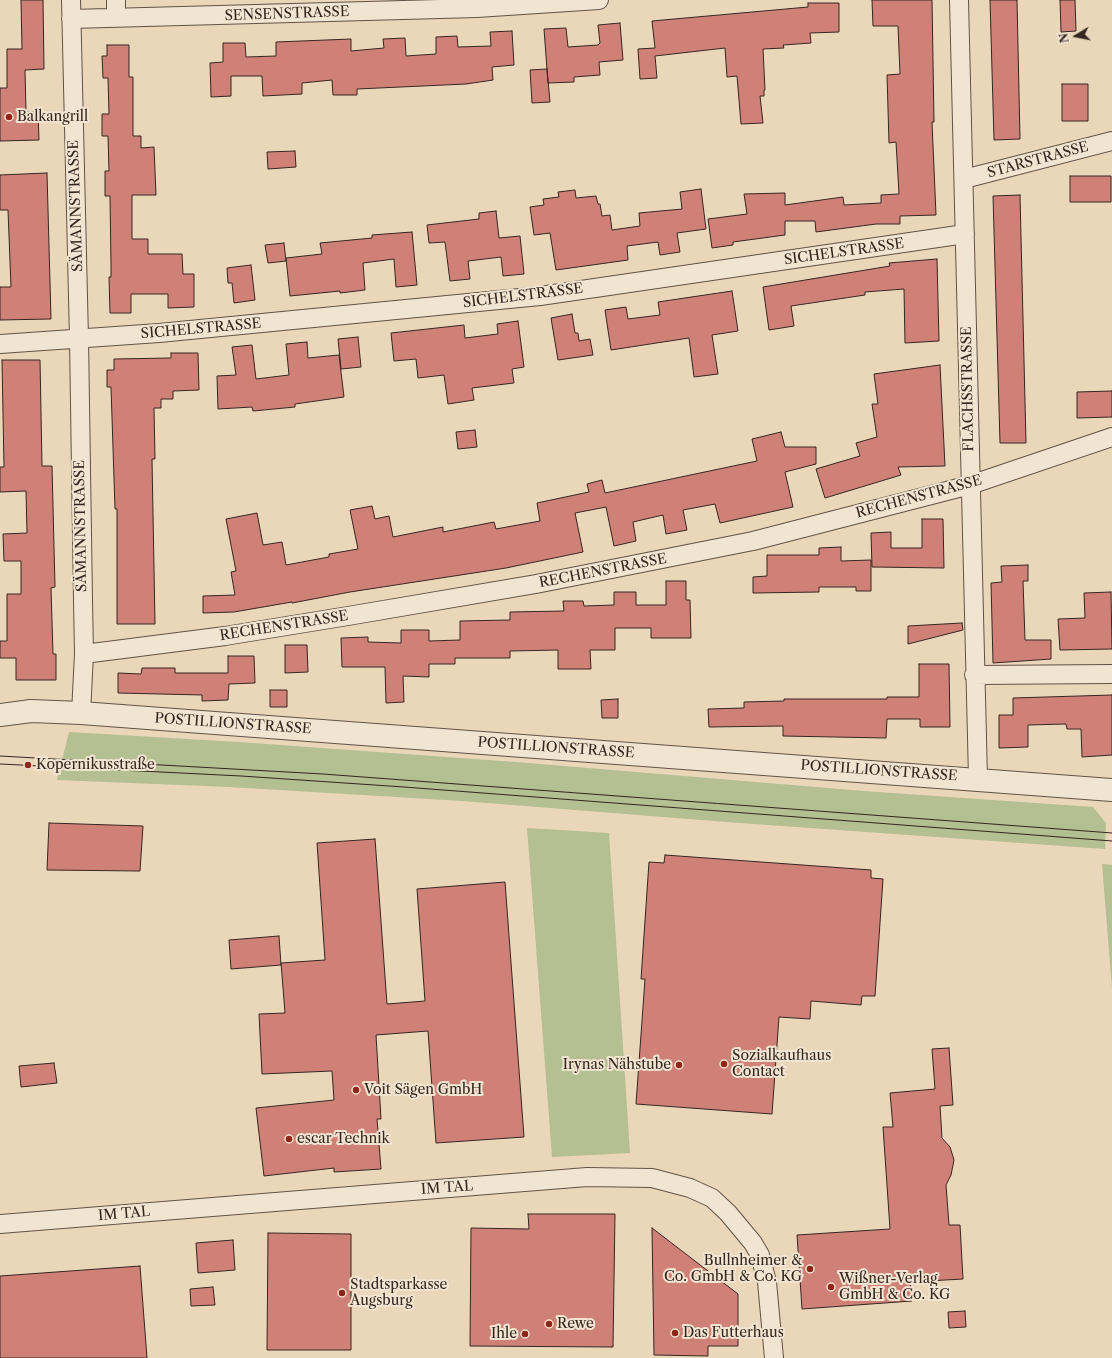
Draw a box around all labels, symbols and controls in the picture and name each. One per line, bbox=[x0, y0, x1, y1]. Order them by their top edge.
street label: SENSENSTRASSE bbox=[224, 3, 350, 25]
north arrow bbox=[1056, 16, 1096, 56]
text: N bbox=[1056, 32, 1072, 44]
place label: Balkangrill bbox=[17, 109, 88, 125]
marker: Balkangrill bbox=[4, 112, 14, 122]
street label: STARSTRASSE bbox=[985, 138, 1091, 182]
street label: SÄMANNSTRASSE bbox=[65, 140, 87, 272]
street label: SICHELSTRASSE bbox=[783, 235, 905, 269]
street label: SICHELSTRASSE bbox=[462, 280, 584, 312]
street label: SICHELSTRASSE bbox=[140, 315, 262, 343]
street label: FLACHSSTRASSE bbox=[959, 326, 977, 452]
street label: SÄMANNSTRASSE bbox=[71, 460, 91, 592]
street label: RECHENSTRASSE bbox=[854, 472, 984, 522]
street label: RECHENSTRASSE bbox=[538, 550, 668, 592]
street label: RECHENSTRASSE bbox=[219, 608, 349, 644]
street label: POSTILLIONSTRASSE bbox=[154, 710, 312, 738]
street label: POSTILLIONSTRASSE bbox=[477, 734, 635, 762]
place label: Kopernikusstraße bbox=[36, 757, 155, 773]
street label: POSTILLIONSTRASSE bbox=[800, 757, 958, 785]
marker: Kopernikusstraße bbox=[23, 760, 33, 770]
place label: Sozialkaufhaus Contact bbox=[732, 1048, 831, 1080]
place label: Irynas Nähstube bbox=[563, 1057, 671, 1073]
marker: Sozialkaufhaus Contact bbox=[719, 1059, 729, 1069]
marker: Irynas Nähstube bbox=[674, 1060, 684, 1070]
place label: Voit Sägen GmbH bbox=[364, 1082, 482, 1098]
marker: Voit Sägen GmbH bbox=[351, 1085, 361, 1095]
place label: escar Technik bbox=[297, 1131, 390, 1147]
marker: escar Technik bbox=[284, 1134, 294, 1144]
street label: IM TAL bbox=[420, 1178, 474, 1198]
street label: IM TAL bbox=[97, 1203, 151, 1225]
place label: Bullnheimer & Co. GmbH & Co. KG bbox=[664, 1253, 802, 1286]
marker: Bullnheimer & Co. GmbH & Co. KG bbox=[805, 1264, 815, 1274]
place label: Wißner-Verlag GmbH & Co. KG bbox=[839, 1271, 950, 1304]
place label: Stadtsparkasse Augsburg bbox=[350, 1277, 447, 1310]
marker: Wißner-Verlag GmbH & Co. KG bbox=[826, 1282, 836, 1292]
marker: Stadtsparkasse Augsburg bbox=[337, 1288, 347, 1298]
place label: Rewe bbox=[557, 1316, 594, 1332]
marker: Rewe bbox=[544, 1319, 554, 1329]
place label: Das Futterhaus bbox=[683, 1325, 784, 1341]
place label: Ihle bbox=[491, 1326, 517, 1342]
marker: Das Futterhaus bbox=[670, 1328, 680, 1338]
marker: Ihle bbox=[520, 1329, 530, 1339]

